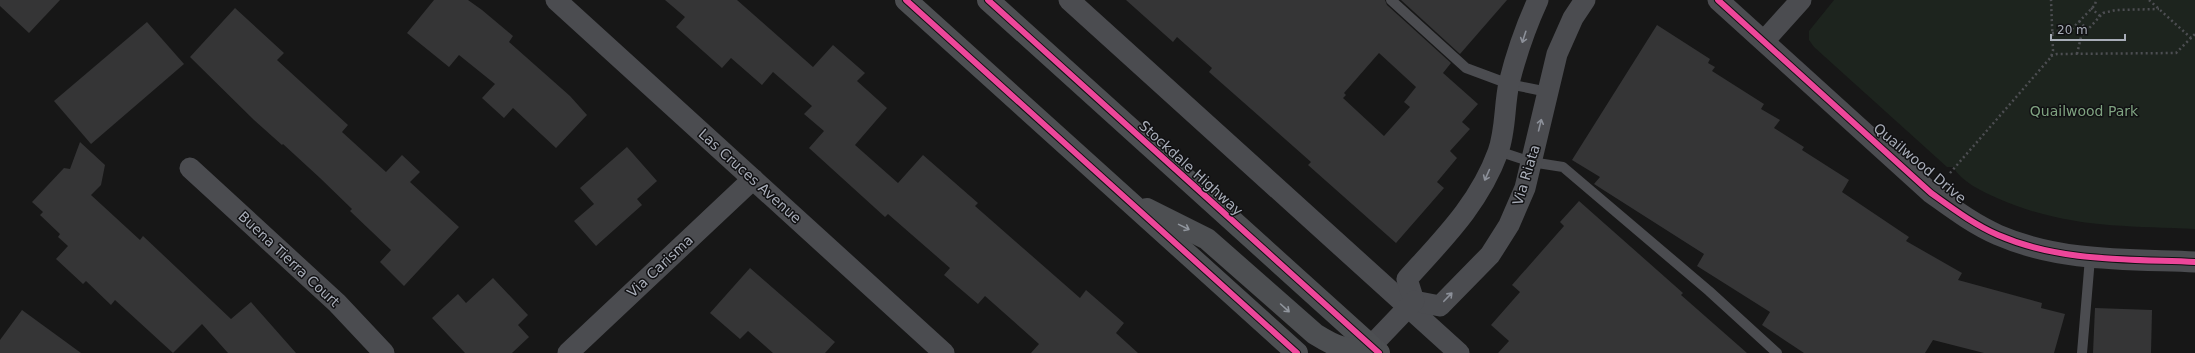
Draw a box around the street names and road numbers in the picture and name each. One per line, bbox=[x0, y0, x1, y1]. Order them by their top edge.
street label: Stockdale Highway bbox=[1136, 117, 1246, 219]
street label: Quailwood Drive bbox=[1871, 120, 1969, 206]
street label: Las Cruces Avenue bbox=[695, 126, 805, 226]
street label: Via Riata bbox=[1509, 143, 1543, 207]
street label: Buena Tierra Court bbox=[235, 208, 343, 310]
street label: Via Carisma bbox=[624, 232, 696, 300]

